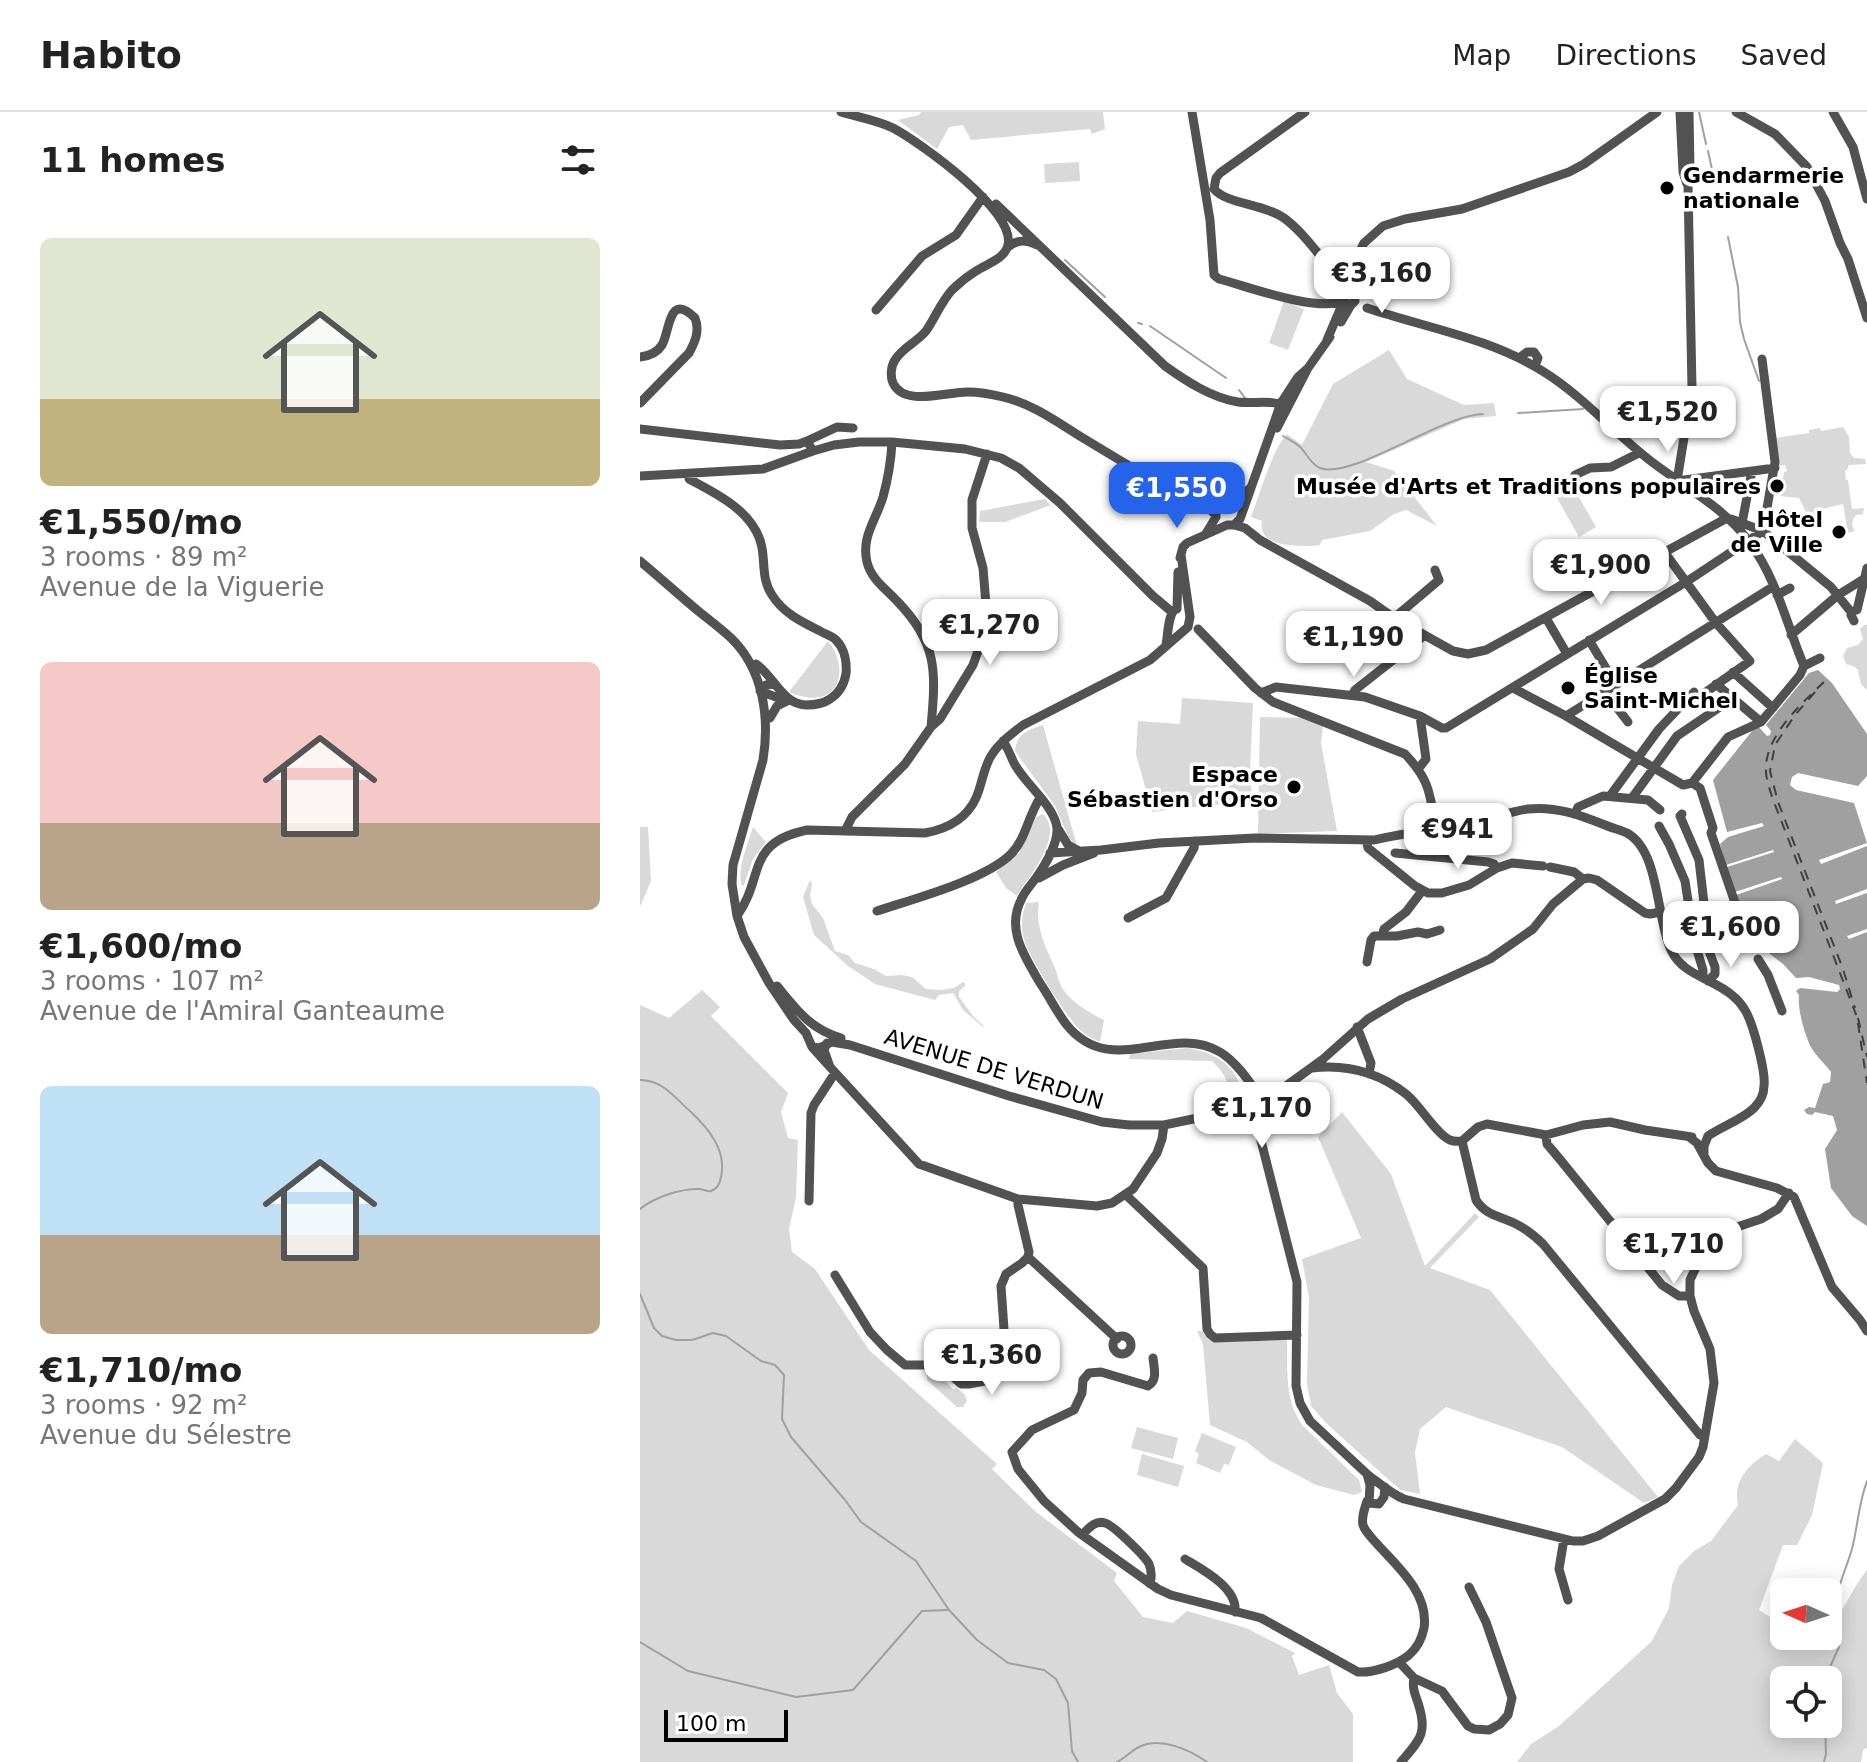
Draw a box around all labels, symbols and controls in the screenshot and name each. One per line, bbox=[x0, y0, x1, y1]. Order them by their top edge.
text: Habito bbox=[40, 33, 182, 77]
text: Map bbox=[1452, 39, 1511, 72]
text: Directions bbox=[1555, 39, 1696, 72]
text: Saved bbox=[1740, 39, 1827, 72]
icon: filters bbox=[556, 138, 600, 182]
text: 11 homes bbox=[40, 140, 225, 180]
place label: Gendarmerie nationale bbox=[1683, 163, 1844, 213]
marker: Gendarmerie nationale bbox=[1658, 179, 1676, 197]
pin: €3,160 bbox=[1317, 247, 1447, 315]
text: €3,160 bbox=[1332, 258, 1432, 288]
icon: home bbox=[248, 290, 392, 434]
pin: €1,520 bbox=[1603, 386, 1733, 454]
text: €1,520 bbox=[1618, 397, 1718, 427]
pin: €1,550 bbox=[1112, 462, 1242, 530]
text: €1,550 bbox=[1127, 473, 1227, 503]
place label: Musée d'Arts et Traditions populaires bbox=[1296, 474, 1761, 499]
marker: Musée d'Arts et Traditions populaires bbox=[1768, 477, 1786, 495]
text: €1,550/mo bbox=[40, 502, 242, 542]
place label: Hôtel de Ville bbox=[1730, 507, 1823, 557]
marker: Hôtel de Ville bbox=[1830, 523, 1848, 541]
pin: €1,900 bbox=[1536, 539, 1666, 607]
text: 3 rooms · 89 m² bbox=[40, 542, 248, 572]
text: €1,900 bbox=[1551, 550, 1651, 580]
text: Avenue de la Viguerie bbox=[40, 572, 324, 602]
pin: €1,270 bbox=[925, 599, 1055, 667]
text: €1,270 bbox=[940, 610, 1040, 640]
pin: €1,190 bbox=[1289, 611, 1419, 679]
text: €1,190 bbox=[1304, 622, 1404, 652]
place label: Église Saint-Michel bbox=[1584, 663, 1738, 713]
marker: Église Saint-Michel bbox=[1559, 679, 1577, 697]
icon: home bbox=[248, 714, 392, 858]
place label: Espace Sébastien d'Orso bbox=[1067, 762, 1278, 812]
marker: Espace Sébastien d'Orso bbox=[1285, 778, 1303, 796]
pin: €941 bbox=[1411, 803, 1505, 871]
text: €941 bbox=[1422, 814, 1494, 844]
pin: €1,600 bbox=[1666, 901, 1796, 969]
text: €1,600 bbox=[1681, 912, 1781, 942]
text: €1,600/mo bbox=[40, 926, 242, 966]
text: 3 rooms · 107 m² bbox=[40, 966, 264, 996]
text: Avenue de l'Amiral Ganteaume bbox=[40, 996, 445, 1026]
street label: AVENUE DE VERDUN bbox=[882, 1024, 1106, 1114]
pin: €1,170 bbox=[1197, 1082, 1327, 1150]
text: €1,170 bbox=[1212, 1093, 1312, 1123]
icon: home bbox=[248, 1138, 392, 1282]
pin: €1,710 bbox=[1609, 1218, 1739, 1286]
text: €1,710 bbox=[1624, 1229, 1724, 1259]
pin: €1,360 bbox=[927, 1329, 1057, 1397]
text: €1,360 bbox=[942, 1340, 1042, 1370]
text: €1,710/mo bbox=[40, 1350, 242, 1390]
text: 3 rooms · 92 m² bbox=[40, 1390, 248, 1420]
text: Avenue du Sélestre bbox=[40, 1420, 292, 1450]
north arrow bbox=[1770, 1578, 1842, 1650]
map controls bbox=[1770, 1578, 1842, 1738]
button: locate bbox=[1770, 1666, 1842, 1738]
scale bar bbox=[664, 1706, 788, 1742]
text: 100 m bbox=[676, 1711, 746, 1736]

